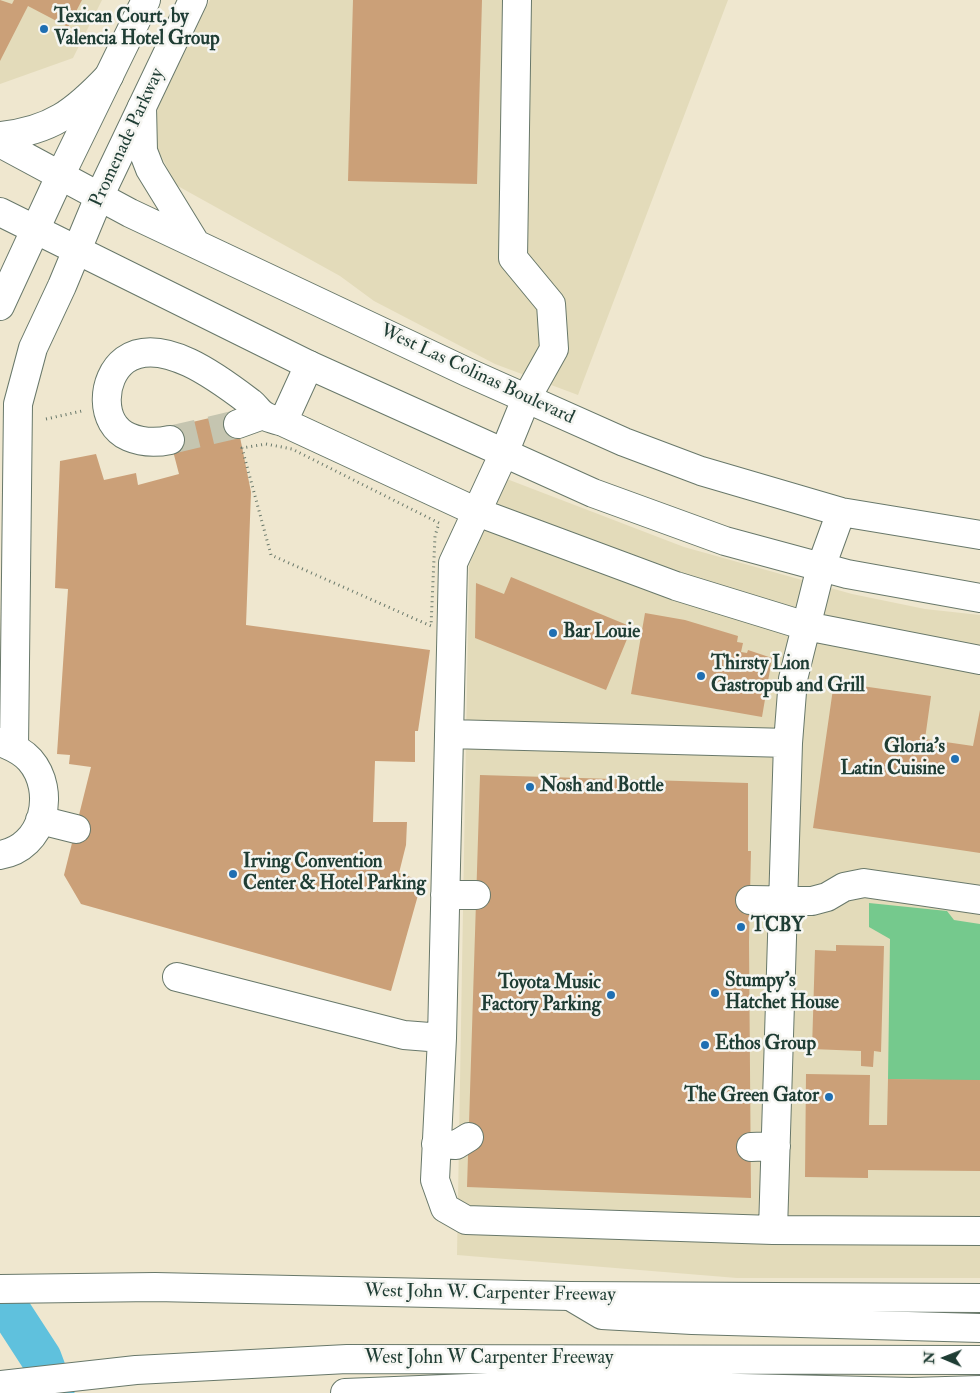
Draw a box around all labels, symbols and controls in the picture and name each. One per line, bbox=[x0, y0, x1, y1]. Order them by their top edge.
place label: Texican Court, by Valencia Hotel Group bbox=[54, 7, 220, 51]
marker: Texican Court, by Valencia Hotel Group bbox=[38, 23, 50, 35]
street label: Promenade Parkway bbox=[86, 65, 170, 211]
street label: West Las Colinas Boulevard bbox=[376, 320, 578, 430]
place label: Bar Louie bbox=[563, 622, 640, 644]
marker: Bar Louie bbox=[547, 627, 559, 639]
place label: Thirsty Lion Gastropub and Grill bbox=[711, 654, 865, 698]
marker: Thirsty Lion Gastropub and Grill bbox=[695, 670, 707, 682]
place label: Gloria's Latin Cuisine bbox=[840, 737, 945, 781]
marker: Gloria's Latin Cuisine bbox=[949, 753, 961, 765]
place label: Nosh and Bottle bbox=[540, 776, 664, 798]
marker: Nosh and Bottle bbox=[524, 781, 536, 793]
place label: Irving Convention Center & Hotel Parking bbox=[243, 852, 426, 896]
marker: Irving Convention Center & Hotel Parking bbox=[227, 868, 239, 880]
place label: TCBY bbox=[751, 916, 804, 938]
marker: TCBY bbox=[735, 921, 747, 933]
place label: Stumpy's Hatchet House bbox=[725, 971, 839, 1015]
place label: Toyota Music Factory Parking bbox=[481, 973, 601, 1017]
marker: Stumpy's Hatchet House bbox=[709, 987, 721, 999]
marker: Toyota Music Factory Parking bbox=[605, 989, 617, 1001]
place label: Ethos Group bbox=[715, 1034, 816, 1056]
marker: Ethos Group bbox=[699, 1039, 711, 1051]
place label: The Green Gator bbox=[684, 1086, 819, 1108]
marker: The Green Gator bbox=[823, 1091, 835, 1103]
street label: West John W. Carpenter Freeway bbox=[364, 1280, 616, 1308]
north arrow bbox=[920, 1333, 970, 1383]
street label: West John W Carpenter Freeway bbox=[365, 1348, 613, 1370]
text: N bbox=[921, 1351, 938, 1364]

